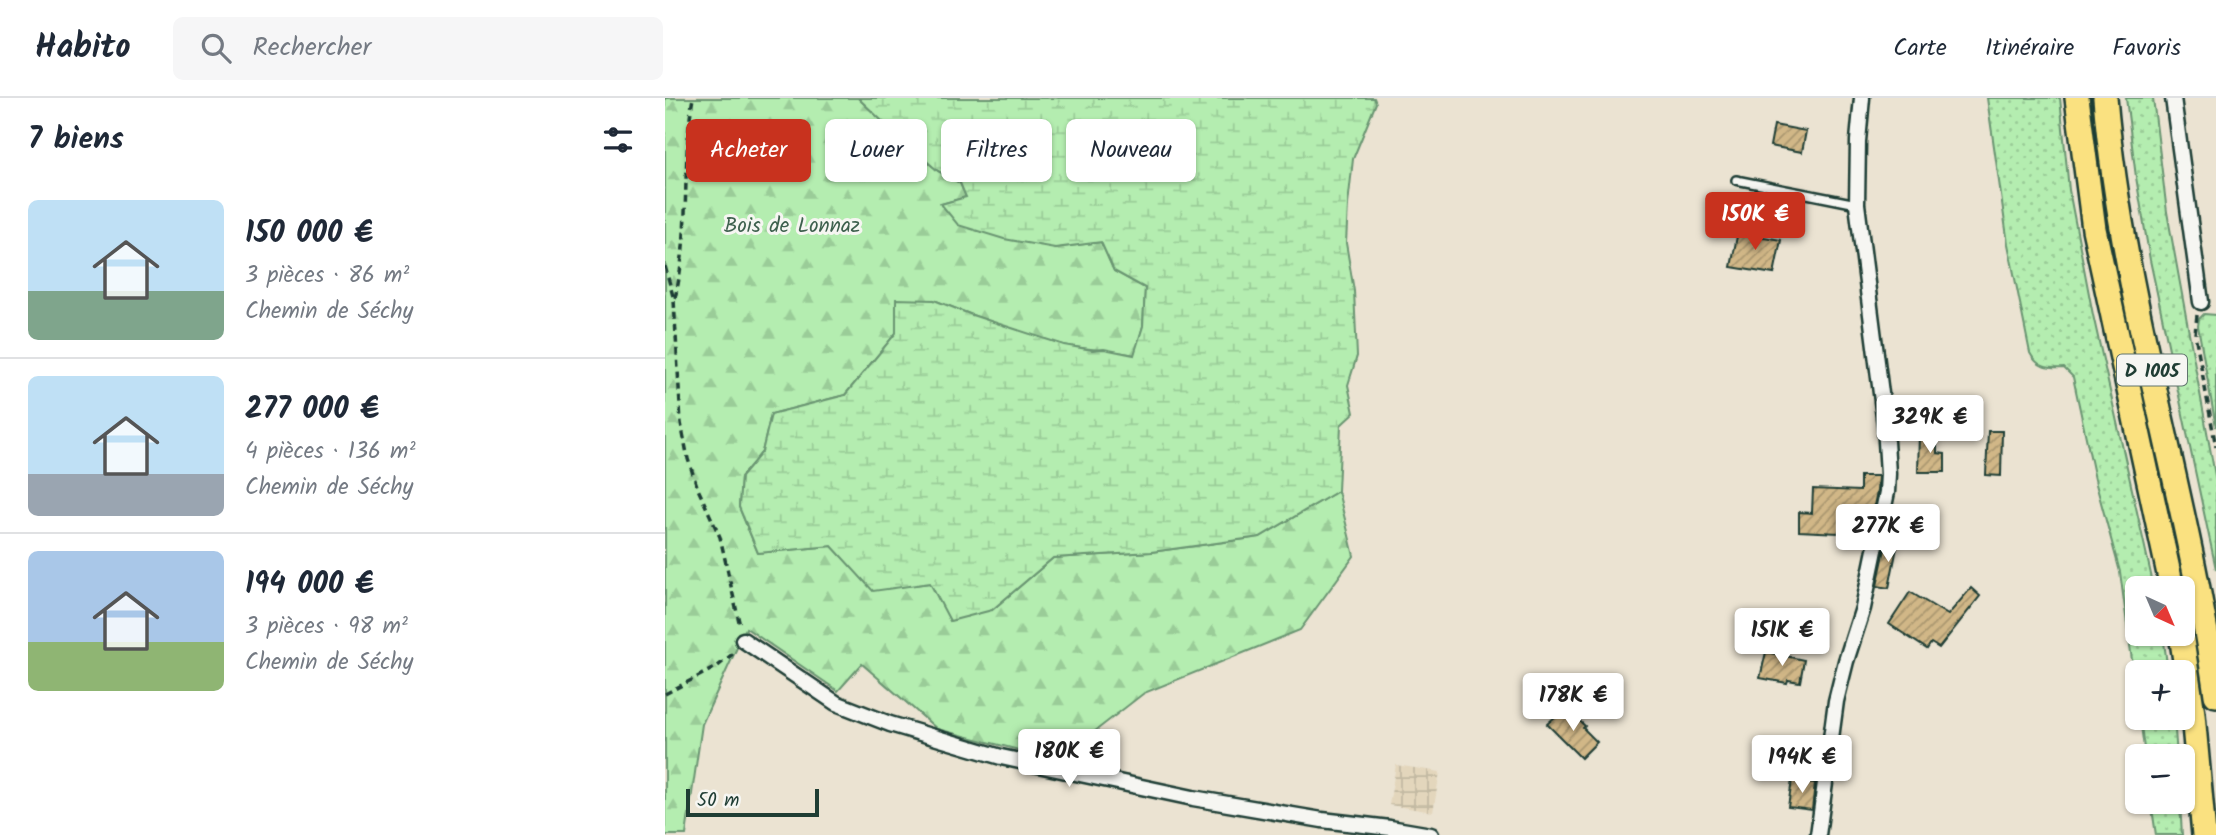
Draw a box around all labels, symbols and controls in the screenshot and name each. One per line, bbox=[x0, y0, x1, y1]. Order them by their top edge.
search box bbox=[173, 17, 663, 80]
text: Habito bbox=[35, 22, 131, 75]
text: Rechercher bbox=[253, 27, 371, 69]
icon: search bbox=[197, 29, 235, 67]
text: Carte bbox=[1893, 29, 1947, 68]
text: Itinéraire bbox=[1985, 29, 2074, 68]
text: Favoris bbox=[2112, 29, 2181, 68]
text: 7 biens bbox=[28, 116, 124, 164]
chip: Acheter bbox=[686, 119, 811, 182]
chip: Louer bbox=[825, 119, 927, 182]
chip: Filtres bbox=[941, 119, 1052, 182]
chip: Nouveau bbox=[1066, 119, 1196, 182]
icon: filters bbox=[599, 121, 637, 159]
pin: 150K € bbox=[1698, 192, 1812, 252]
text: 150K € bbox=[1721, 197, 1789, 233]
text: 150 000 € bbox=[245, 210, 373, 258]
park label: Bois de Lonnaz bbox=[724, 210, 860, 243]
icon: home bbox=[84, 228, 168, 312]
text: 3 pièces · 86 m² bbox=[245, 258, 409, 294]
text: Chemin de Séchy bbox=[245, 294, 413, 330]
road number: D 1005 bbox=[2117, 354, 2187, 386]
text: 277 000 € bbox=[245, 386, 379, 434]
pin: 329K € bbox=[1873, 396, 1987, 455]
text: 329K € bbox=[1893, 400, 1967, 436]
icon: home bbox=[84, 404, 168, 488]
text: 4 pièces · 136 m² bbox=[245, 434, 415, 470]
text: Chemin de Séchy bbox=[245, 470, 413, 506]
pin: 277K € bbox=[1831, 504, 1945, 564]
text: 277K € bbox=[1852, 509, 1924, 545]
text: 194 000 € bbox=[245, 561, 374, 609]
north arrow bbox=[2125, 576, 2195, 646]
map controls bbox=[2125, 576, 2195, 814]
icon: home bbox=[84, 579, 168, 663]
pin: 151K € bbox=[1725, 608, 1839, 668]
text: 3 pièces · 98 m² bbox=[245, 609, 408, 645]
text: 151K € bbox=[1751, 613, 1813, 649]
text: Chemin de Séchy bbox=[245, 645, 413, 681]
button: + bbox=[2125, 660, 2195, 730]
pin: 178K € bbox=[1516, 674, 1630, 733]
text: 178K € bbox=[1539, 678, 1607, 714]
pin: 180K € bbox=[1012, 730, 1126, 789]
text: 180K € bbox=[1034, 734, 1104, 770]
pin: 194K € bbox=[1745, 736, 1859, 795]
text: 194K € bbox=[1768, 740, 1836, 776]
button: − bbox=[2125, 744, 2195, 814]
scale bar bbox=[686, 786, 819, 818]
text: 50 m bbox=[697, 786, 739, 816]

